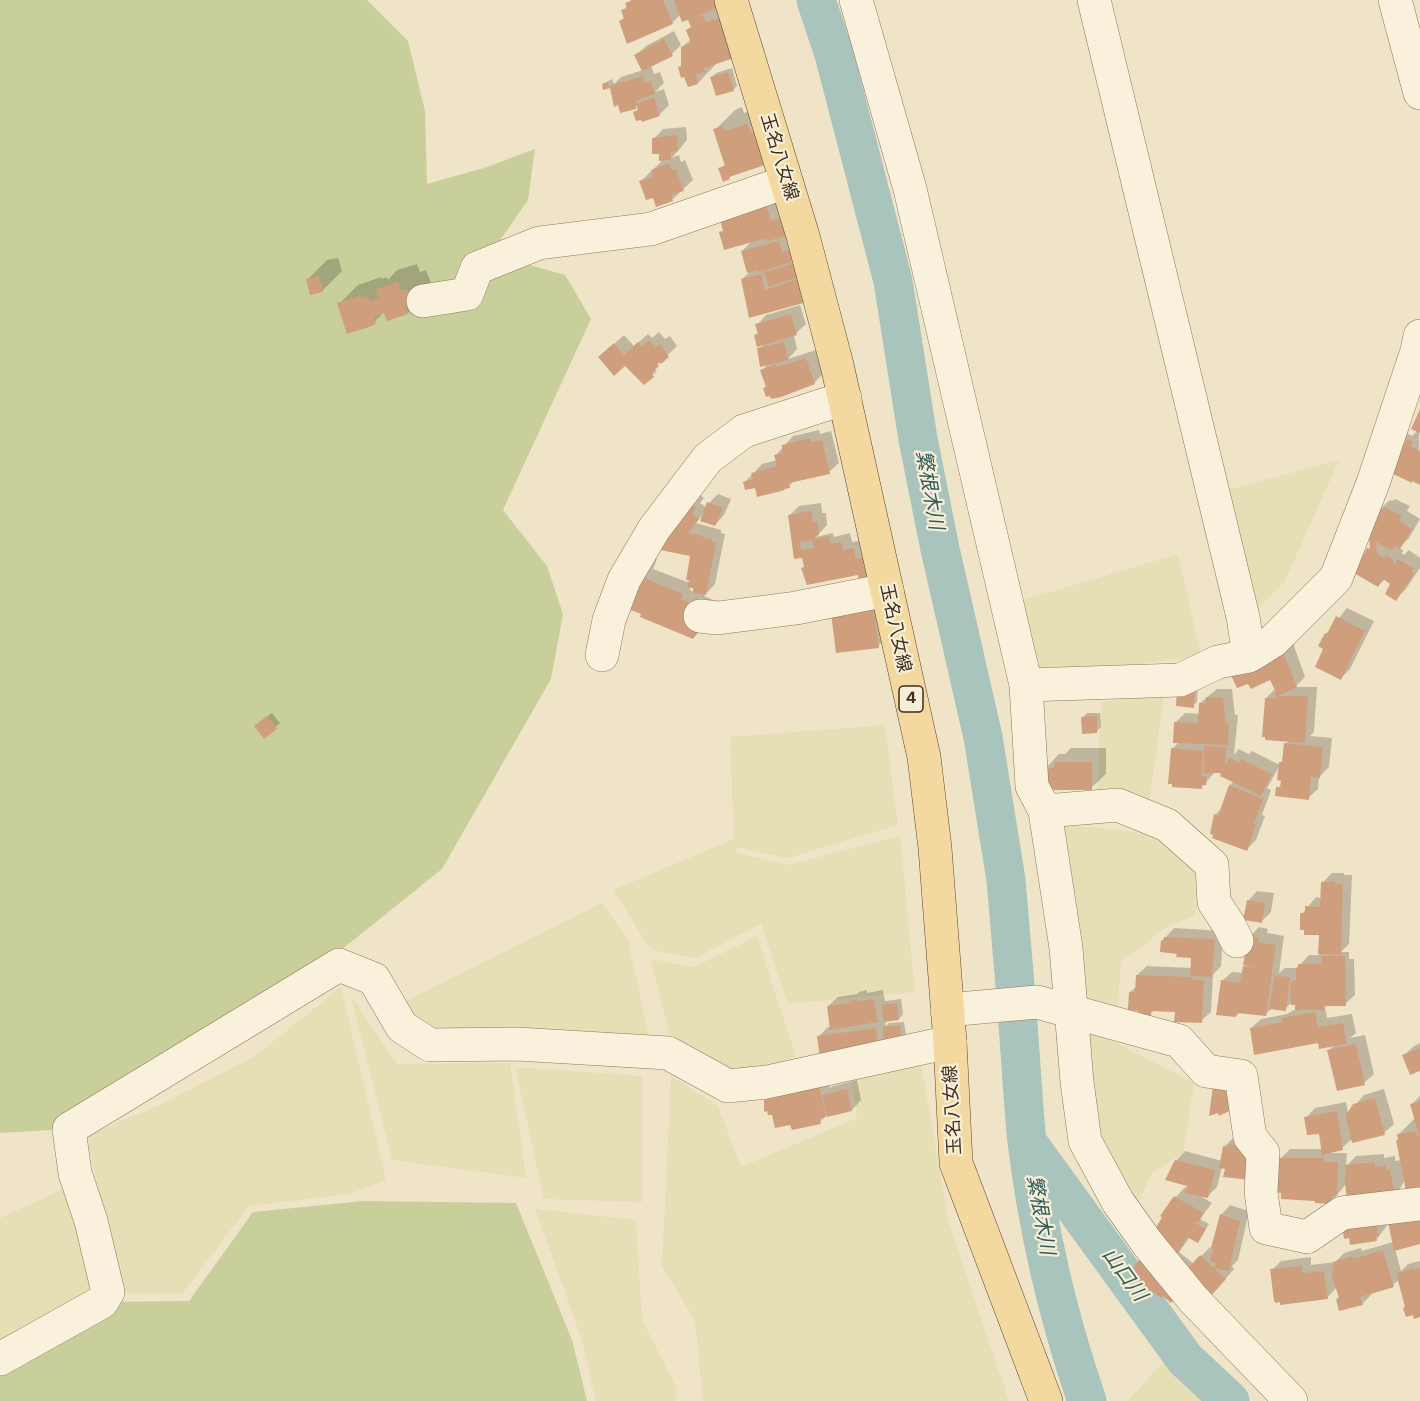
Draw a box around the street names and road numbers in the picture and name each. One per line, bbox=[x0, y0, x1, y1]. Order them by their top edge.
street label: 玉名八女線 bbox=[756, 111, 802, 203]
street label: 玉名八女線 bbox=[875, 582, 915, 674]
road number: 4 bbox=[899, 686, 923, 712]
street label: 玉名八女線 bbox=[940, 1064, 966, 1156]

